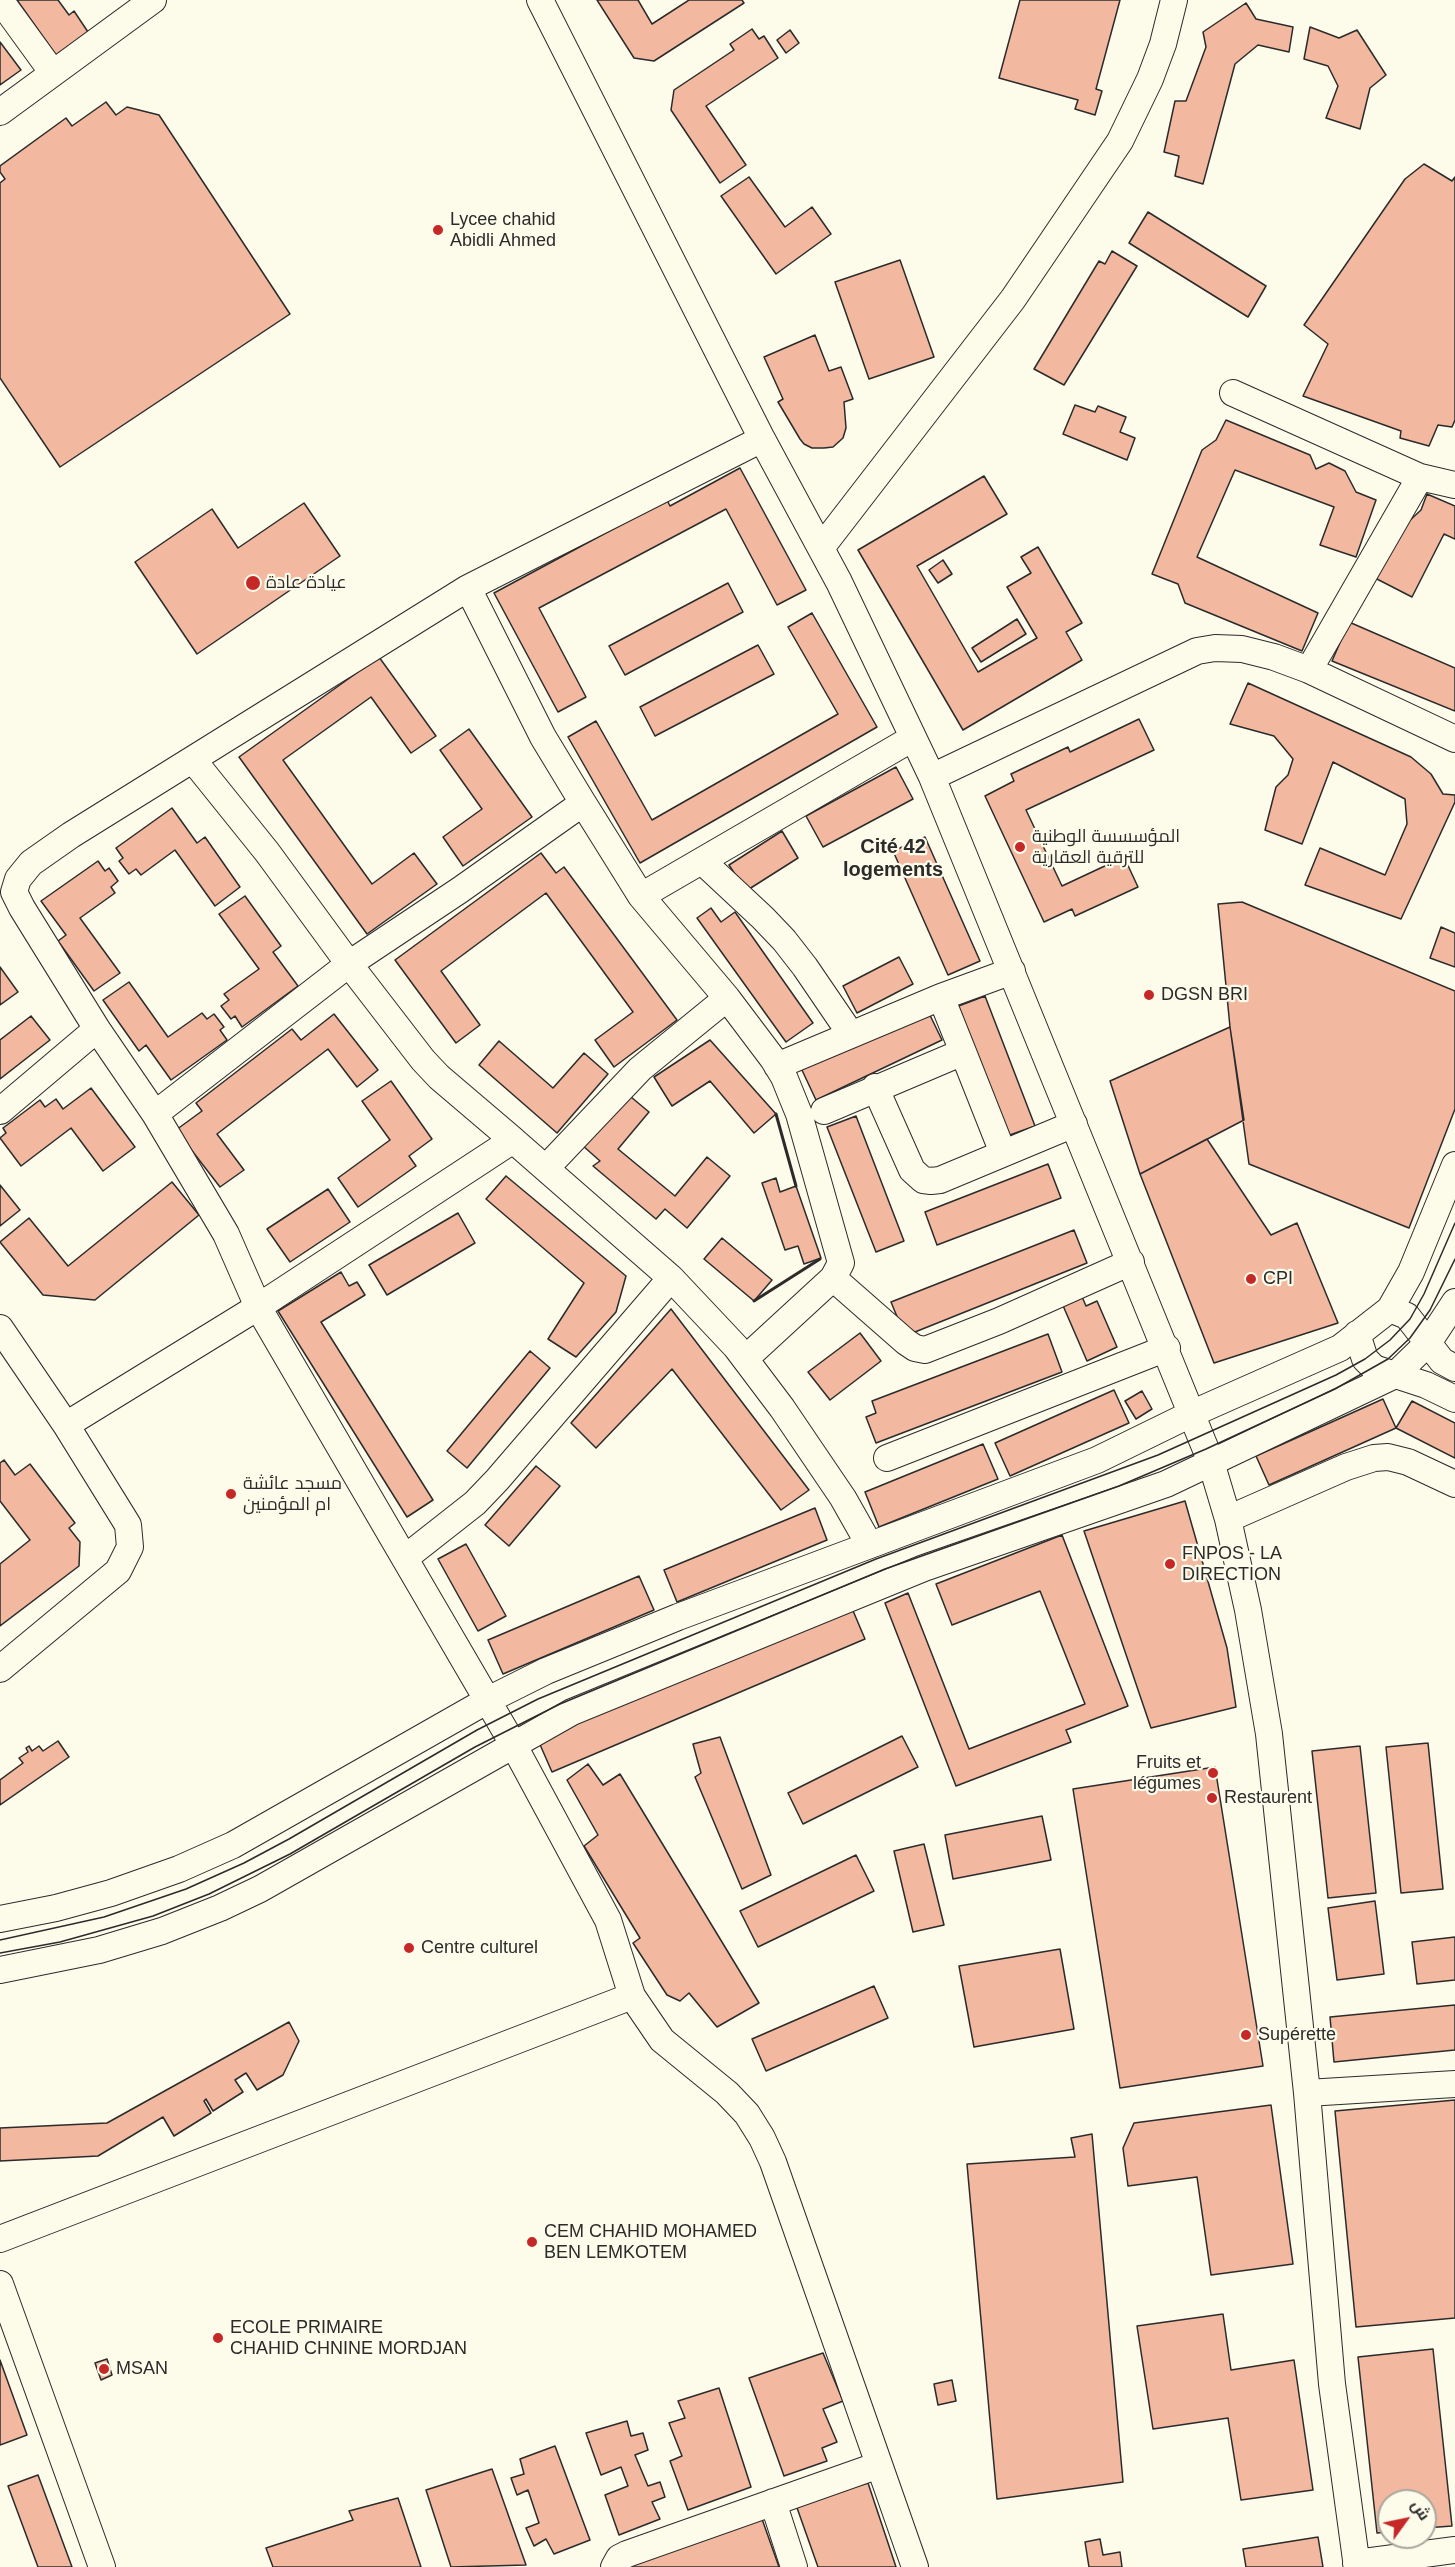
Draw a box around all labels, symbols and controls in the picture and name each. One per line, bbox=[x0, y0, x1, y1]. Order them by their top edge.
place label: Lycee chahid Abidli Ahmed bbox=[450, 209, 556, 252]
marker: Lycee chahid Abidli Ahmed bbox=[431, 223, 445, 237]
place label: عيادة عادة bbox=[266, 572, 347, 594]
marker: عيادة عادة bbox=[244, 574, 262, 592]
place label: المؤسسسة الوطنية للترقية العقارية bbox=[1032, 826, 1180, 868]
district label: Cité 42 logements bbox=[843, 835, 943, 882]
marker: المؤسسسة الوطنية للترقية العقارية bbox=[1013, 840, 1027, 854]
place label: DGSN BRI bbox=[1161, 984, 1248, 1006]
marker: DGSN BRI bbox=[1142, 988, 1156, 1002]
place label: CPI bbox=[1263, 1268, 1293, 1290]
marker: CPI bbox=[1244, 1272, 1258, 1286]
place label: مسجد عائشة ام المؤمنين bbox=[243, 1473, 342, 1516]
marker: مسجد عائشة ام المؤمنين bbox=[224, 1487, 238, 1501]
place label: FNPOS - LA DIRECTION bbox=[1182, 1543, 1282, 1586]
marker: FNPOS - LA DIRECTION bbox=[1163, 1557, 1177, 1571]
place label: Fruits et légumes bbox=[1133, 1752, 1201, 1794]
marker: Fruits et légumes bbox=[1206, 1766, 1220, 1780]
place label: Restaurent bbox=[1224, 1787, 1312, 1809]
marker: Restaurent bbox=[1205, 1791, 1219, 1805]
place label: Centre culturel bbox=[421, 1937, 538, 1959]
marker: Centre culturel bbox=[402, 1941, 416, 1955]
place label: Supérette bbox=[1258, 2024, 1336, 2046]
marker: Supérette bbox=[1239, 2028, 1253, 2042]
place label: CEM CHAHID MOHAMED BEN LEMKOTEM bbox=[544, 2221, 757, 2264]
marker: CEM CHAHID MOHAMED BEN LEMKOTEM bbox=[525, 2235, 539, 2249]
place label: ECOLE PRIMAIRE CHAHID CHNINE MORDJAN bbox=[230, 2317, 467, 2360]
marker: ECOLE PRIMAIRE CHAHID CHNINE MORDJAN bbox=[211, 2331, 225, 2345]
place label: MSAN bbox=[116, 2358, 168, 2380]
marker: MSAN bbox=[97, 2362, 111, 2376]
north arrow bbox=[1377, 2489, 1437, 2549]
text: ش bbox=[1408, 2497, 1434, 2523]

